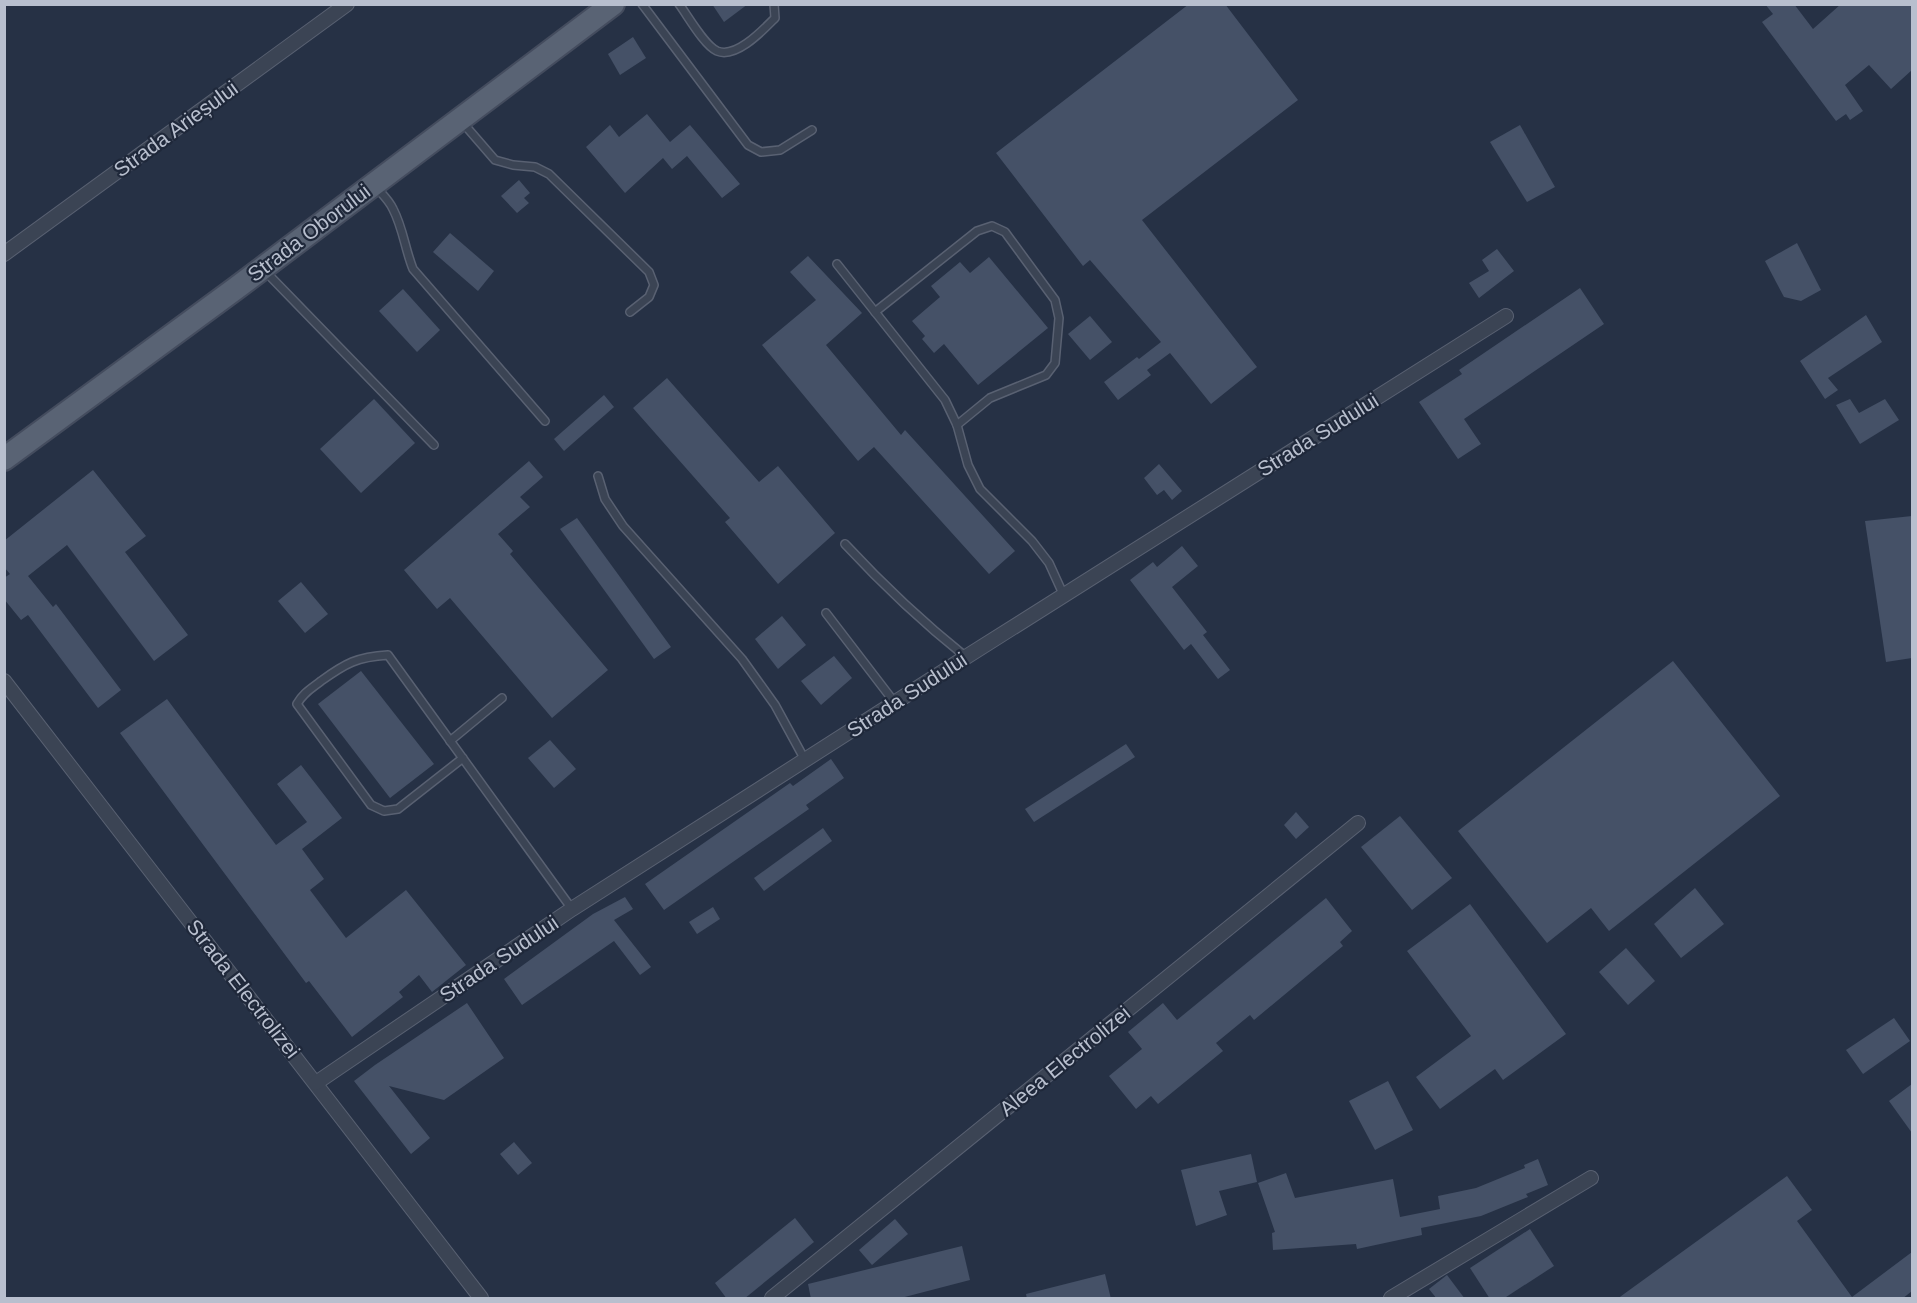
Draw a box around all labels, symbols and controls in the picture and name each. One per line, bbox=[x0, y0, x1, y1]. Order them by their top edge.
street label: Strada Arieșului bbox=[109, 76, 242, 181]
street label: Strada Oborului bbox=[243, 179, 374, 286]
street label: Strada Sudului bbox=[1253, 388, 1382, 481]
street label: Strada Sudului bbox=[843, 647, 971, 742]
street label: Strada Sudului bbox=[435, 911, 562, 1007]
street label: Strada Electrolizei bbox=[182, 915, 305, 1062]
street label: Aleea Electrolizei bbox=[995, 1001, 1135, 1120]

